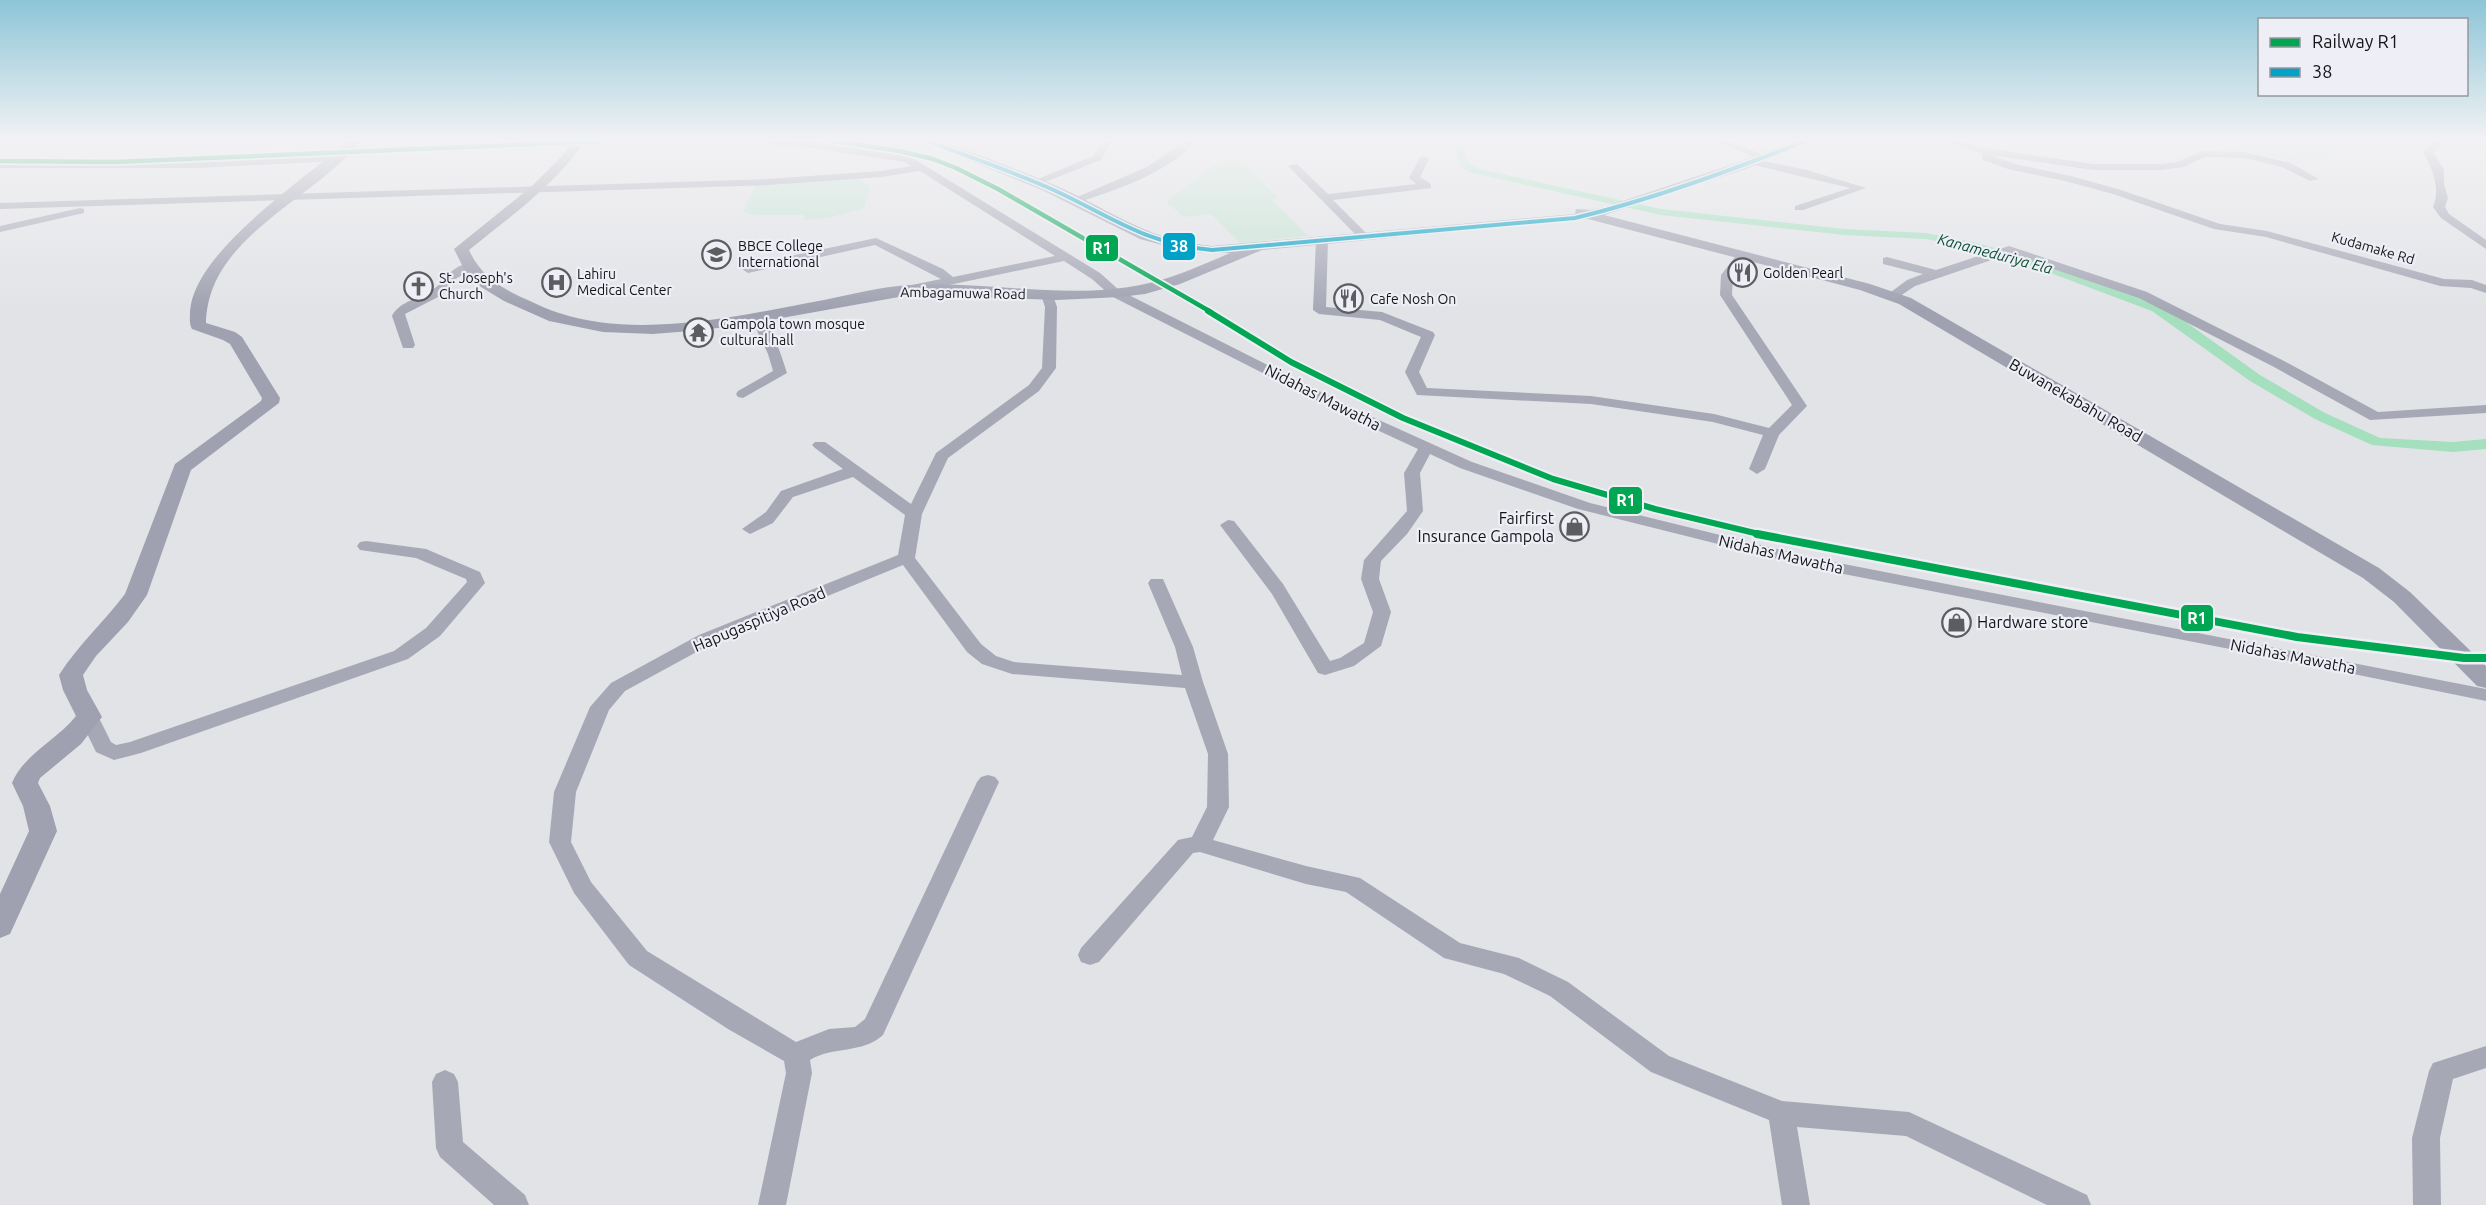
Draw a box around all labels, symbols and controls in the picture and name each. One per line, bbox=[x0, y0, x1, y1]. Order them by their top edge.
legend bbox=[2258, 18, 2468, 96]
text: Railway R1 bbox=[2312, 31, 2399, 51]
text: 38 bbox=[2312, 61, 2332, 81]
street label: Kudamake Rd bbox=[2330, 228, 2416, 268]
water label: Kanameduriya Ela bbox=[1936, 230, 2054, 277]
line badge: 38 bbox=[1162, 232, 1196, 261]
line badge: R1 bbox=[1085, 234, 1119, 262]
text: 38 bbox=[1170, 237, 1188, 255]
school or university icon: BBCE College International bbox=[701, 238, 733, 270]
place label: BBCE College International bbox=[738, 238, 823, 270]
text: R1 bbox=[1092, 239, 1112, 257]
restaurant icon: Golden Pearl bbox=[1726, 257, 1758, 289]
place label: Golden Pearl bbox=[1763, 265, 1844, 281]
hospital icon: Lahiru Medical Center bbox=[540, 266, 572, 298]
place label: Lahiru Medical Center bbox=[577, 266, 673, 298]
church icon: St. Joseph's Church bbox=[402, 270, 434, 302]
place label: St. Joseph's Church bbox=[439, 270, 513, 302]
restaurant icon: Cafe Nosh On bbox=[1333, 283, 1365, 315]
street label: Ambagamuwa Road bbox=[900, 284, 1026, 302]
place label: Cafe Nosh On bbox=[1370, 291, 1456, 307]
temple icon: Gampola town mosque cultural hall bbox=[683, 316, 715, 348]
place label: Gampola town mosque cultural hall bbox=[720, 316, 865, 348]
street label: Buwanekabahu Road bbox=[2006, 355, 2146, 445]
street label: Nidahas Mawatha bbox=[1262, 360, 1384, 434]
line badge: R1 bbox=[1608, 486, 1643, 515]
text: R1 bbox=[1616, 491, 1636, 509]
place label: Fairfirst Insurance Gampola bbox=[1418, 509, 1555, 545]
shop icon: Fairfirst Insurance Gampola bbox=[1559, 511, 1591, 543]
street label: Nidahas Mawatha bbox=[1717, 531, 1845, 577]
street label: Hapugaspitiya Road bbox=[690, 583, 828, 655]
line badge: R1 bbox=[2180, 604, 2214, 632]
shop icon: Hardware store bbox=[1940, 606, 1972, 638]
text: R1 bbox=[2187, 609, 2207, 627]
place label: Hardware store bbox=[1977, 613, 2088, 631]
street label: Nidahas Mawatha bbox=[2229, 635, 2357, 677]

